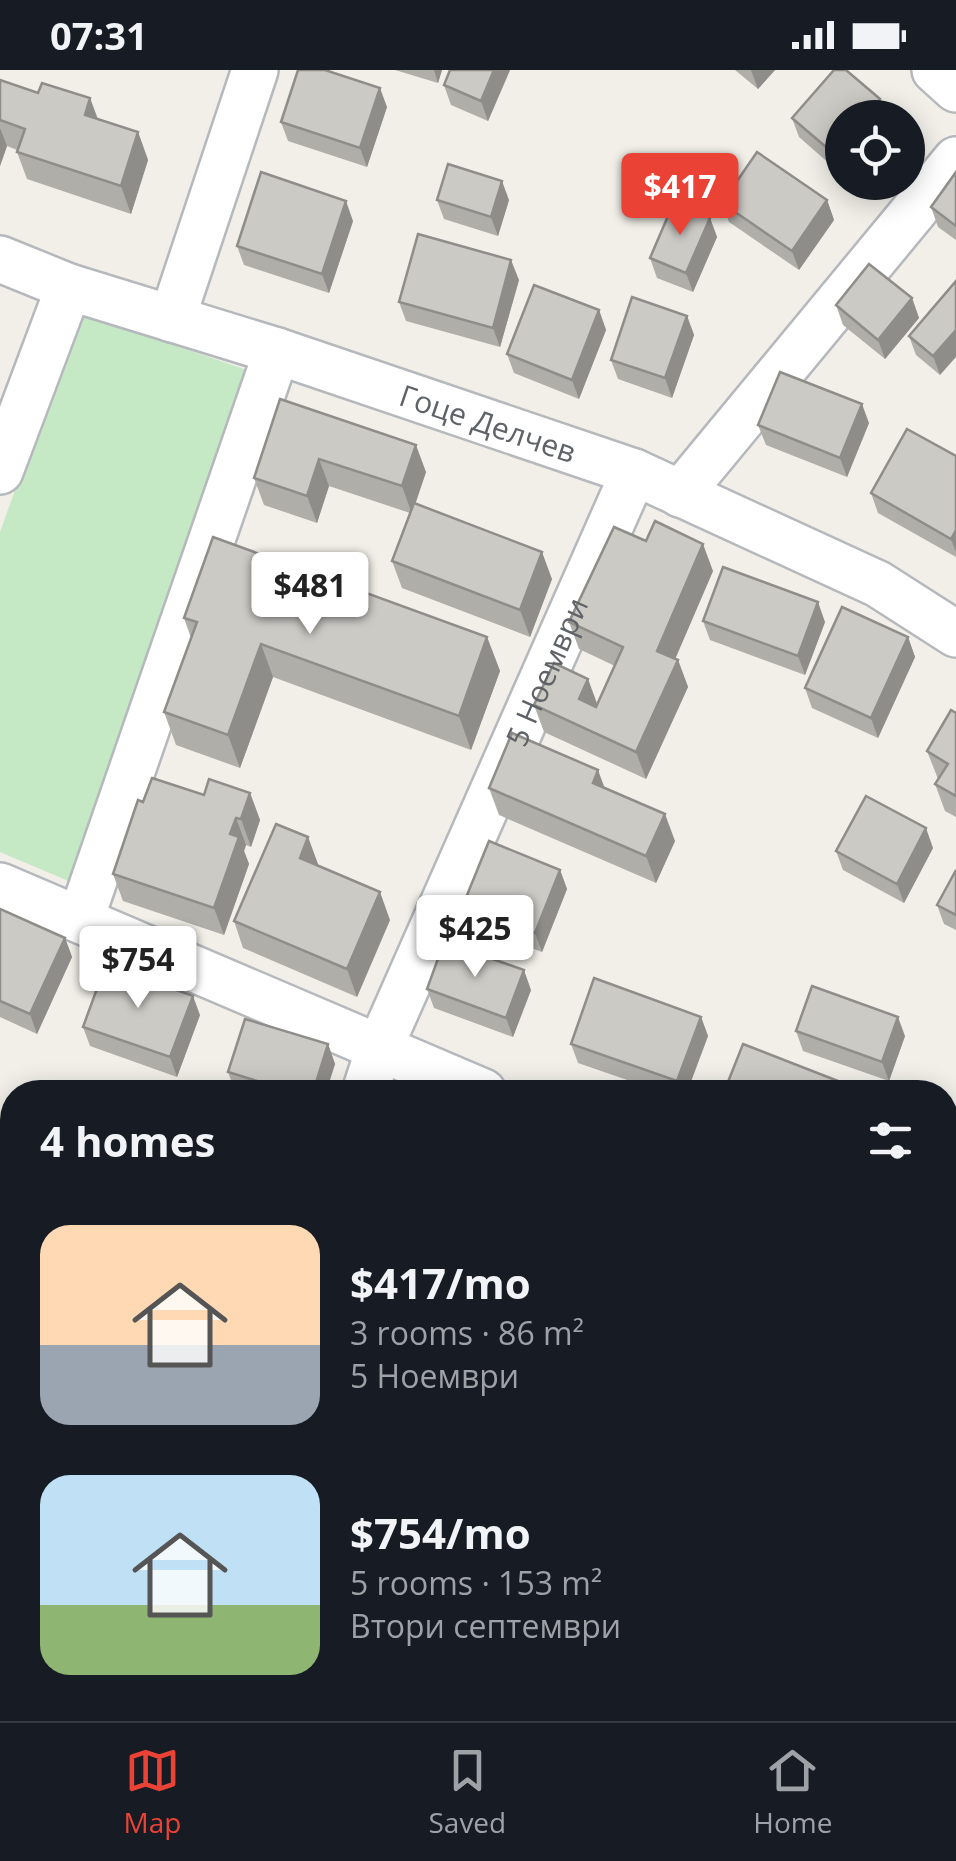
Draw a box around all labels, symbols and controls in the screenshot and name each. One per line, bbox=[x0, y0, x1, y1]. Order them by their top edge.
text: 07:31 bbox=[50, 9, 148, 61]
map controls bbox=[825, 100, 925, 200]
button: locate bbox=[825, 100, 925, 200]
pin: $417 bbox=[621, 153, 739, 238]
text: $417 bbox=[643, 164, 717, 207]
street label: Гоце Делчев bbox=[394, 374, 582, 471]
pin: $481 bbox=[251, 552, 369, 637]
text: $481 bbox=[273, 563, 347, 606]
street label: 5 Ноември bbox=[495, 591, 597, 752]
pin: $425 bbox=[416, 895, 534, 980]
text: $425 bbox=[438, 906, 512, 949]
pin: $754 bbox=[79, 926, 197, 1011]
text: $754 bbox=[101, 937, 175, 980]
text: 4 homes bbox=[40, 1112, 215, 1169]
icon: filters bbox=[863, 1113, 918, 1168]
text: $417/mo bbox=[350, 1254, 531, 1311]
icon: home bbox=[120, 1265, 240, 1385]
text: 3 rooms · 86 m² bbox=[350, 1311, 584, 1354]
text: 5 Ноември bbox=[350, 1354, 519, 1397]
text: $754/mo bbox=[350, 1504, 531, 1561]
icon: home bbox=[120, 1515, 240, 1635]
text: 5 rooms · 153 m² bbox=[350, 1561, 602, 1604]
text: Втори септември bbox=[350, 1604, 621, 1647]
tab: Map bbox=[124, 1743, 181, 1841]
tab: Saved bbox=[428, 1743, 506, 1841]
tab: Home bbox=[753, 1743, 832, 1841]

